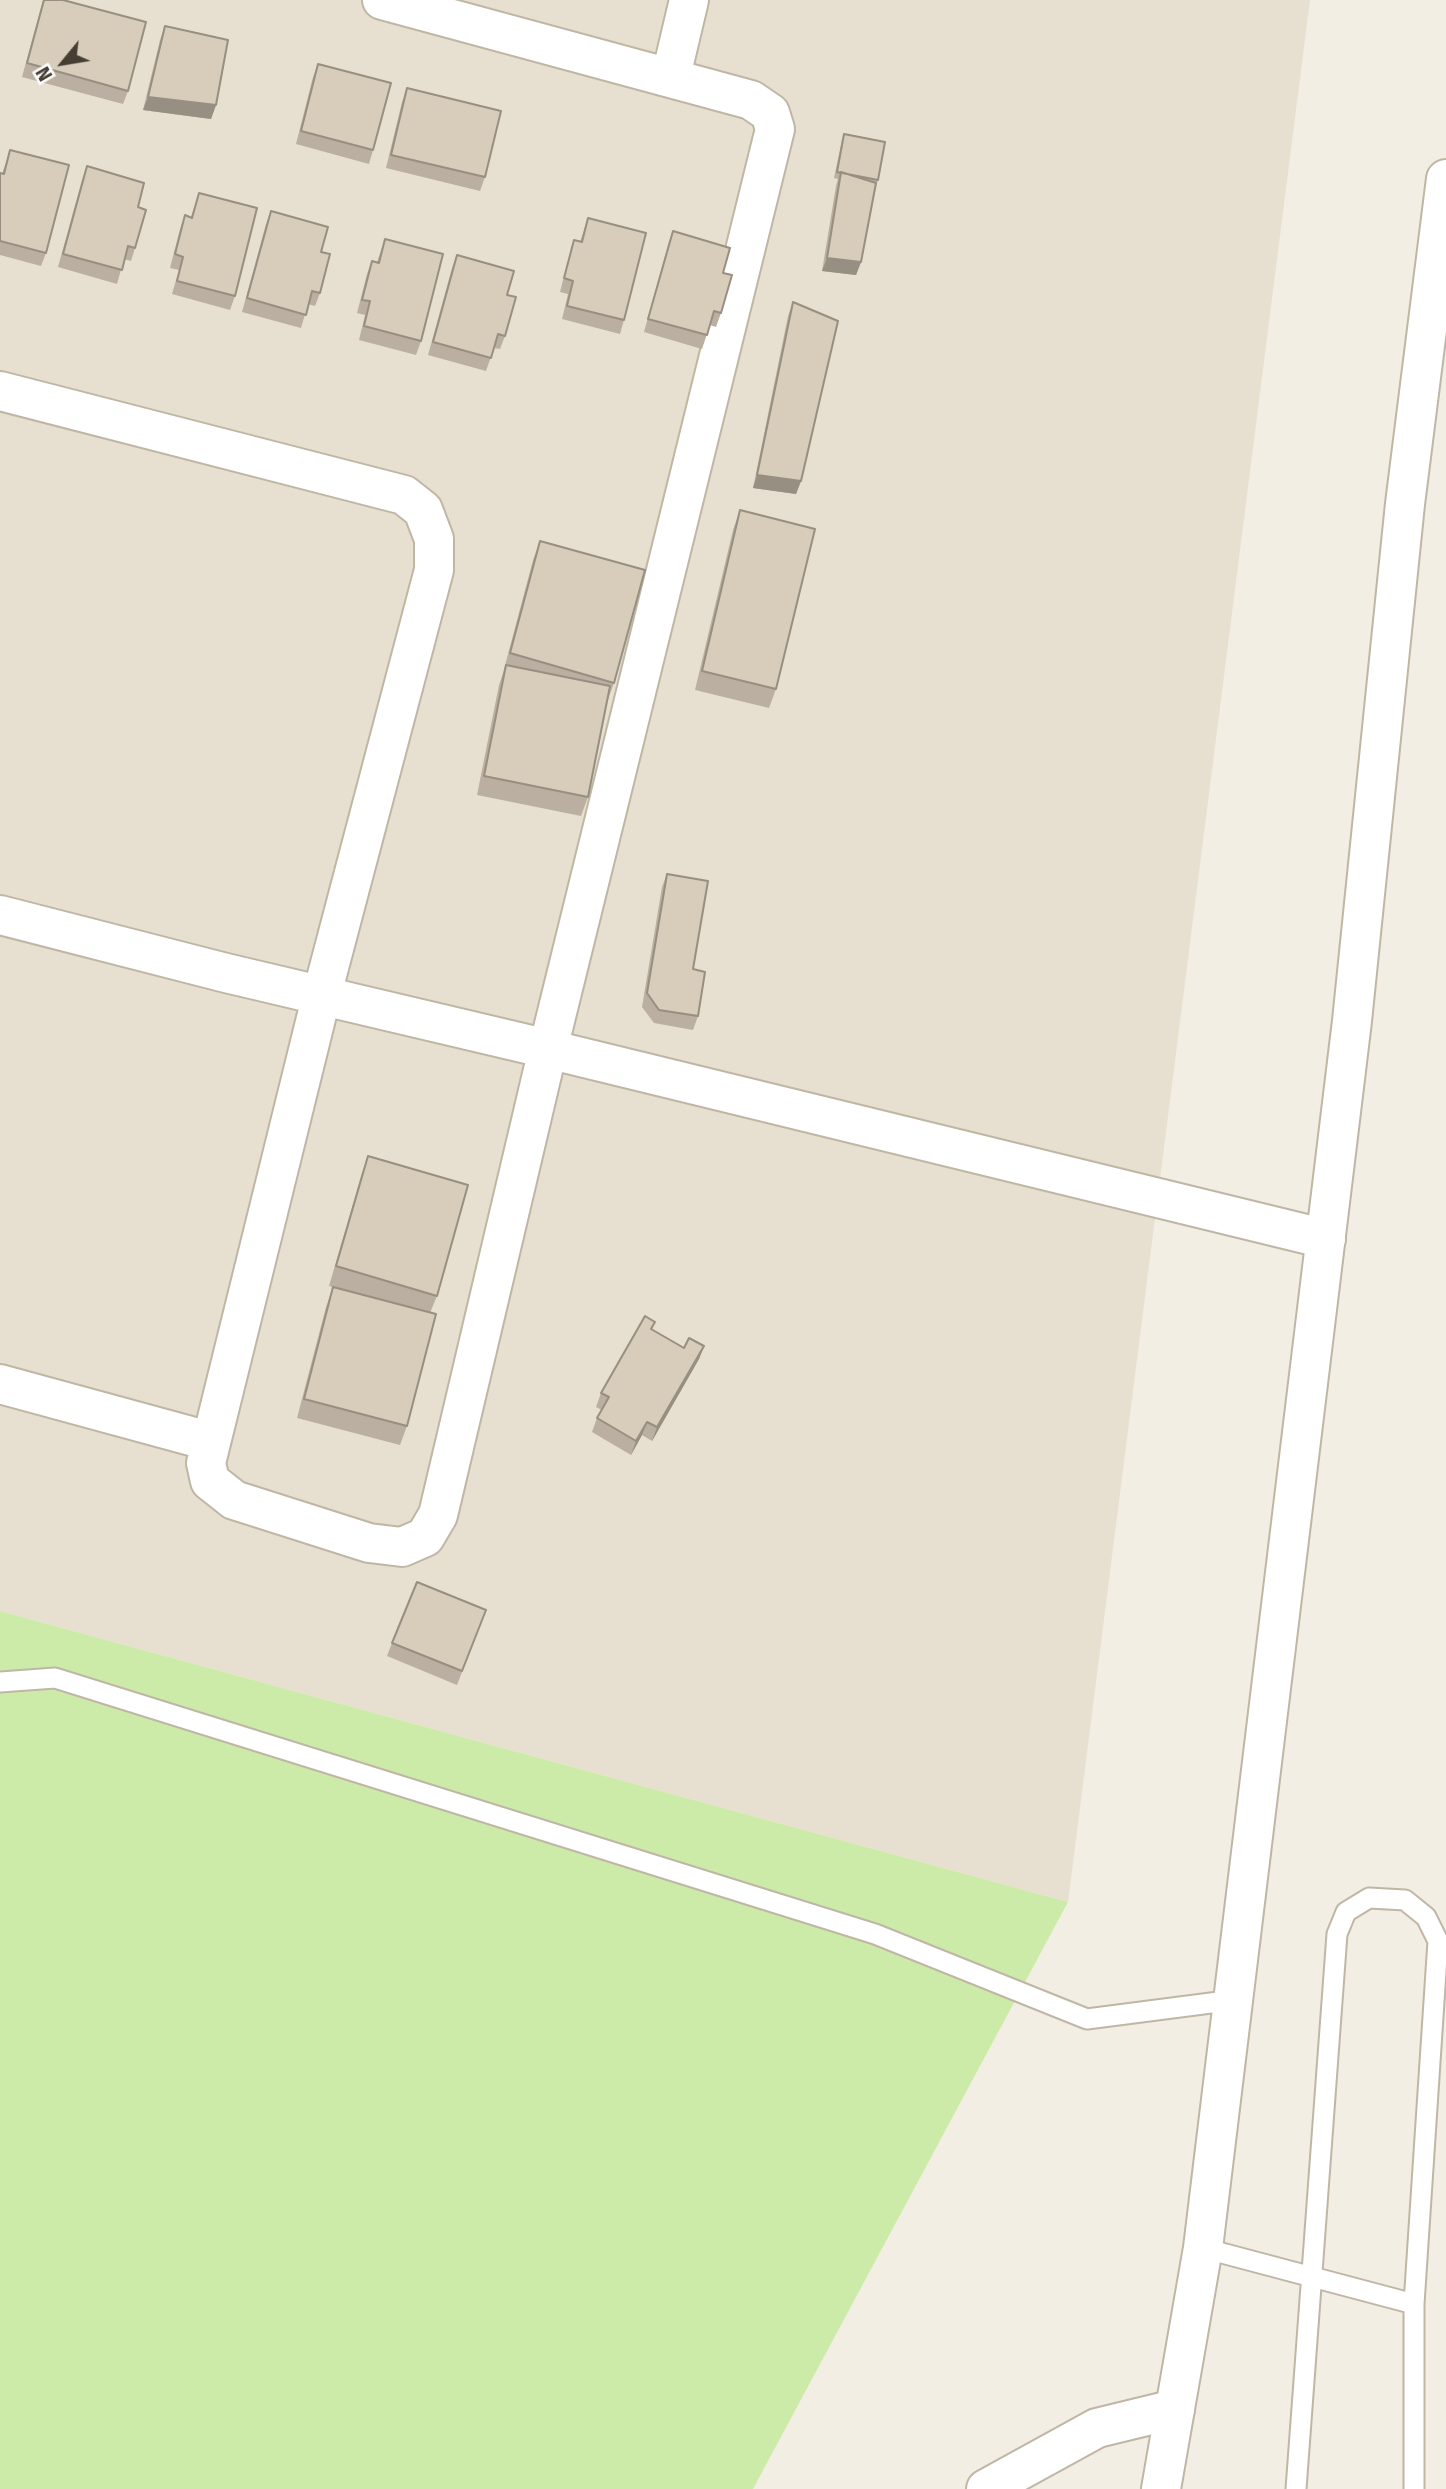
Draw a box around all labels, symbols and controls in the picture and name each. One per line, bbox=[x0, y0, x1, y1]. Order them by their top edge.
north arrow bbox=[28, 28, 98, 98]
text: N bbox=[31, 63, 57, 85]

